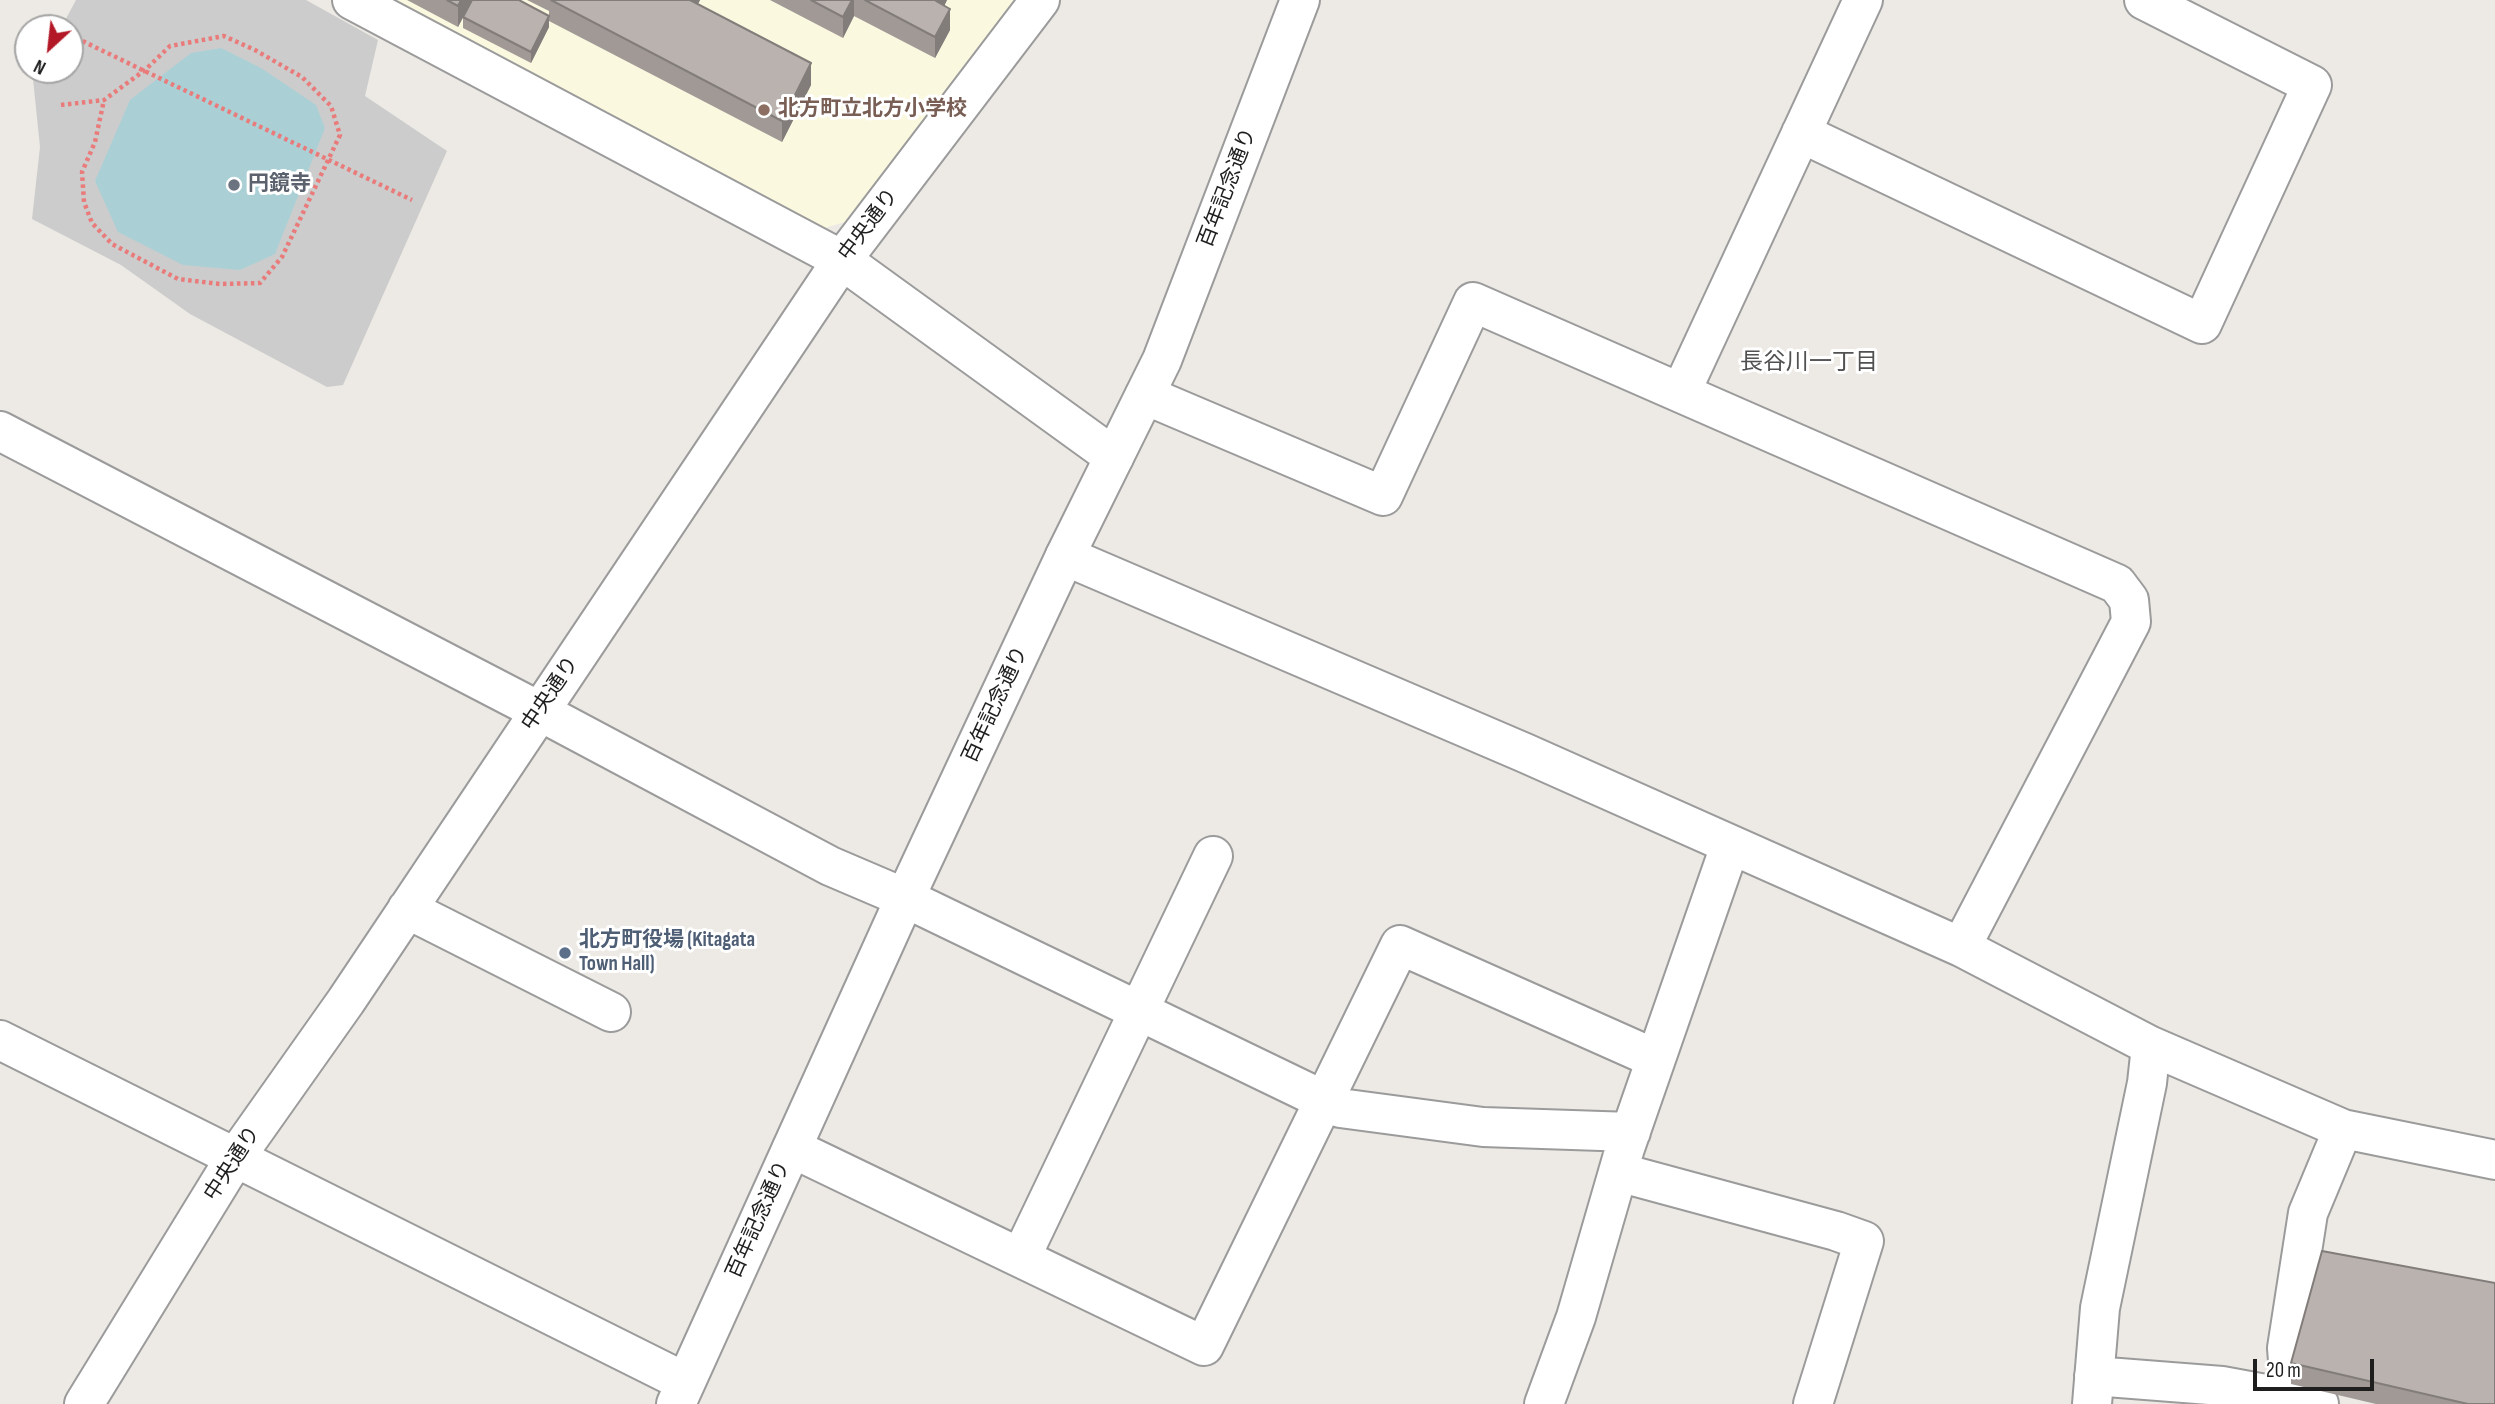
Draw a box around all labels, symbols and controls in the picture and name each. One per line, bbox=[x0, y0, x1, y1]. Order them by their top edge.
north arrow bbox=[14, 14, 84, 84]
text: N bbox=[30, 54, 50, 79]
place label: 北方町立北方小学校 bbox=[778, 97, 967, 123]
marker: 北方町立北方小学校 bbox=[756, 102, 772, 118]
street label: 百年記念通り bbox=[1194, 125, 1262, 251]
place label: 円鏡寺 bbox=[248, 172, 311, 198]
marker: 円鏡寺 bbox=[226, 177, 242, 193]
street label: 中央通り bbox=[834, 184, 904, 266]
district label: 長谷川一丁目 bbox=[1740, 349, 1878, 377]
street label: 百年記念通り bbox=[958, 643, 1034, 767]
street label: 中央通り bbox=[517, 652, 585, 736]
place label: 北方町役場 (Kitagata Town Hall) bbox=[579, 928, 755, 978]
marker: 北方町役場 (Kitagata Town Hall) bbox=[557, 945, 573, 961]
street label: 中央通り bbox=[200, 1122, 266, 1206]
street label: 百年記念通り bbox=[722, 1157, 796, 1283]
scale bar bbox=[2257, 1344, 2378, 1388]
text: 20 m bbox=[2266, 1358, 2301, 1383]

